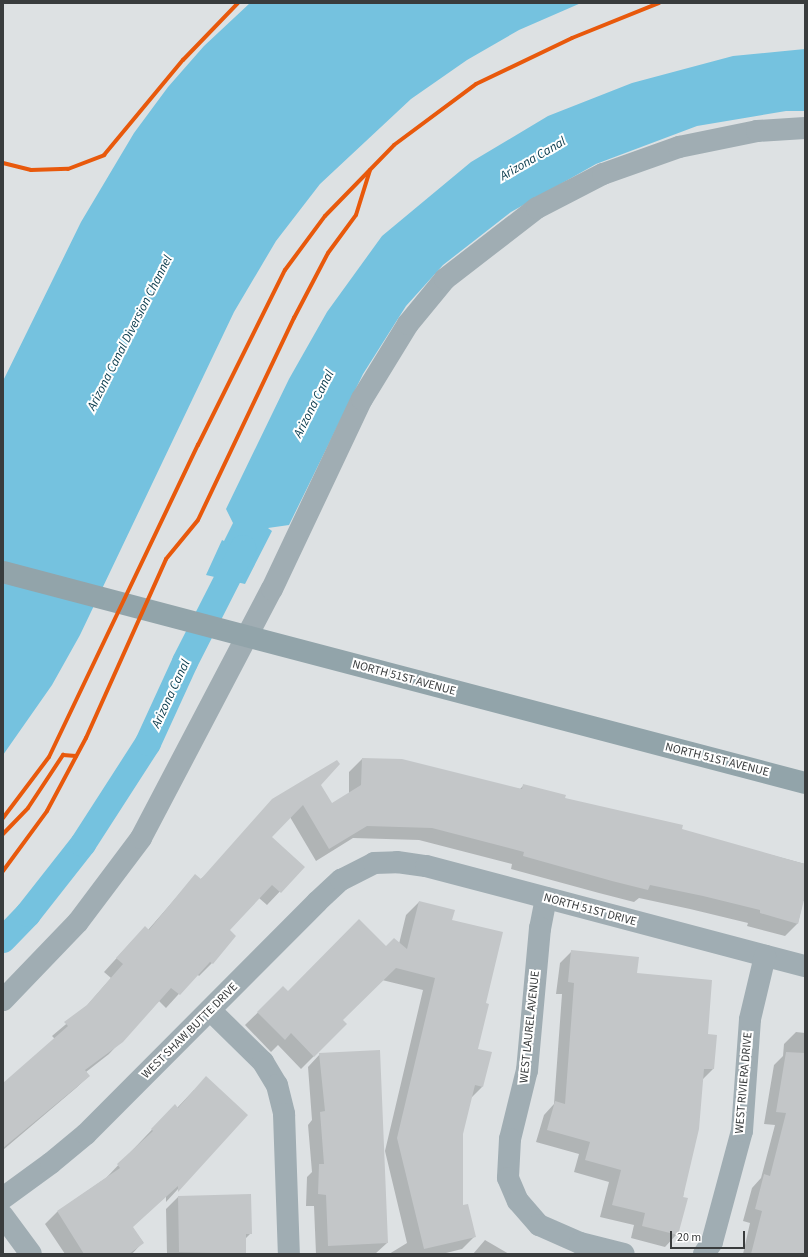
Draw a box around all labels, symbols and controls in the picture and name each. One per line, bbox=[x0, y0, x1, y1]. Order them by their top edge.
water label: Arizona Canal bbox=[497, 134, 569, 184]
water label: Arizona Canal Diversion Channel bbox=[84, 253, 176, 413]
water label: Arizona Canal bbox=[290, 368, 338, 440]
water label: Arizona Canal bbox=[148, 657, 194, 731]
street label: NORTH 51ST AVENUE bbox=[351, 657, 457, 699]
street label: NORTH 51ST AVENUE bbox=[664, 740, 770, 780]
street label: NORTH 51ST DRIVE bbox=[542, 891, 638, 929]
street label: WEST LAUREL AVENUE bbox=[517, 970, 543, 1084]
street label: WEST SHAW BUTTE DRIVE bbox=[139, 980, 241, 1082]
street label: WEST RIVIERA DRIVE bbox=[732, 1032, 756, 1134]
scale bar bbox=[672, 1223, 747, 1249]
text: 20 m bbox=[677, 1229, 701, 1246]

